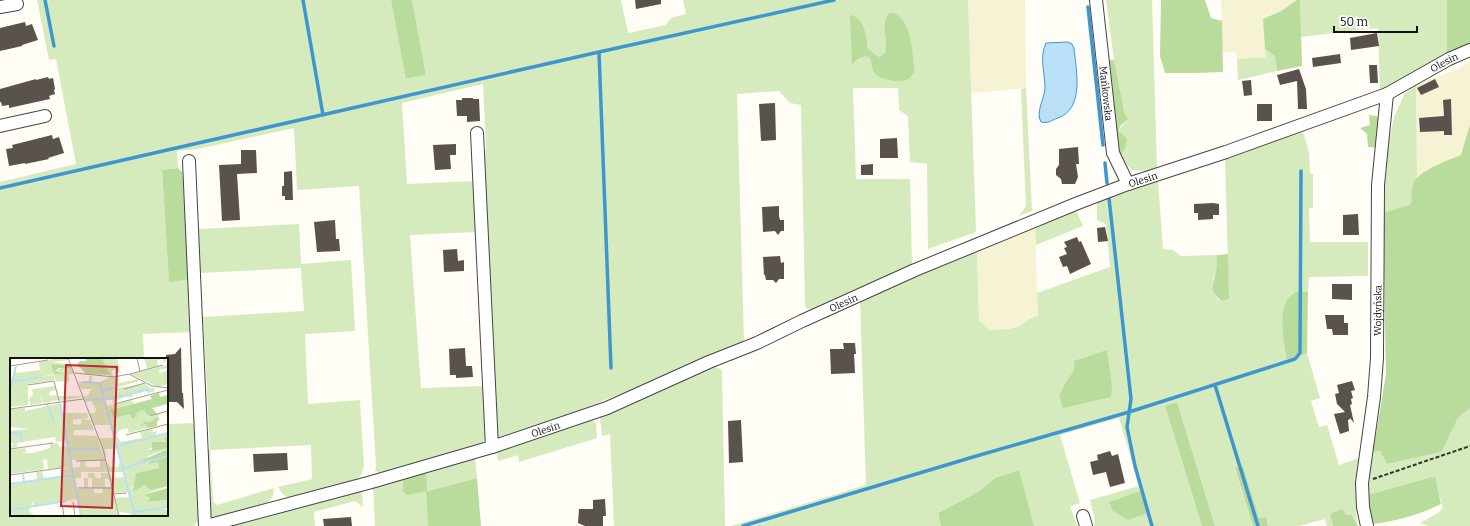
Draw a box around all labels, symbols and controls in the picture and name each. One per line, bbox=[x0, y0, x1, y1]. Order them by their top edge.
scale bar bbox=[1334, 8, 1417, 34]
text: 50 m bbox=[1340, 15, 1369, 29]
street label: Olesin bbox=[1428, 51, 1461, 75]
street label: Mańkowska bbox=[1096, 66, 1114, 122]
street label: Olesin bbox=[1127, 170, 1160, 190]
street label: Wojdyńska bbox=[1371, 284, 1384, 336]
street label: Olesin bbox=[828, 291, 860, 315]
inset map bbox=[10, 358, 168, 516]
street label: Olesin bbox=[530, 419, 562, 440]

